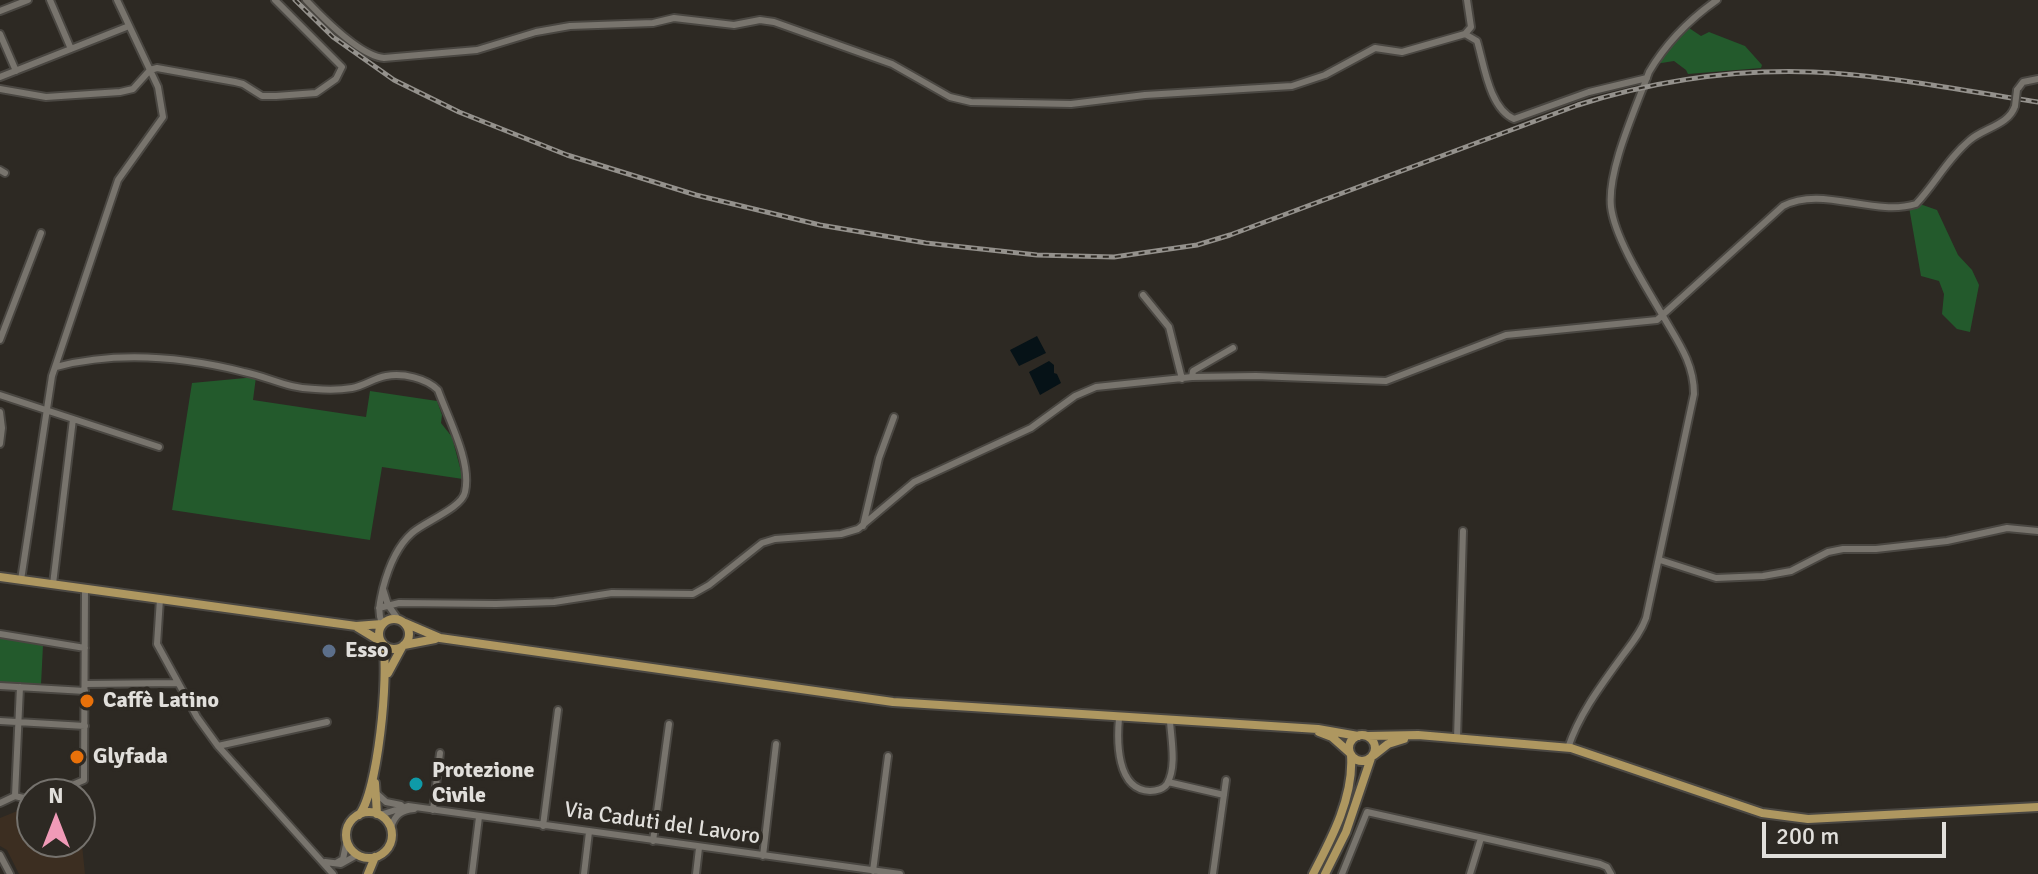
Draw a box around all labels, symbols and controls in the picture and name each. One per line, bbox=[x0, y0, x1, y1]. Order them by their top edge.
place label: Esso bbox=[345, 638, 389, 664]
marker: Esso bbox=[320, 642, 338, 660]
place label: Caffè Latino bbox=[103, 688, 219, 714]
marker: Caffè Latino bbox=[78, 692, 96, 710]
place label: Glyfada bbox=[93, 744, 168, 770]
marker: Glyfada bbox=[68, 748, 86, 766]
place label: Protezione Civile bbox=[432, 758, 534, 810]
marker: Protezione Civile bbox=[407, 775, 425, 793]
north arrow bbox=[16, 778, 96, 858]
text: N bbox=[48, 782, 64, 809]
street label: Via Caduti del Lavoro bbox=[562, 797, 762, 851]
scale bar bbox=[1766, 806, 1950, 856]
text: 200 m bbox=[1776, 821, 1839, 851]

